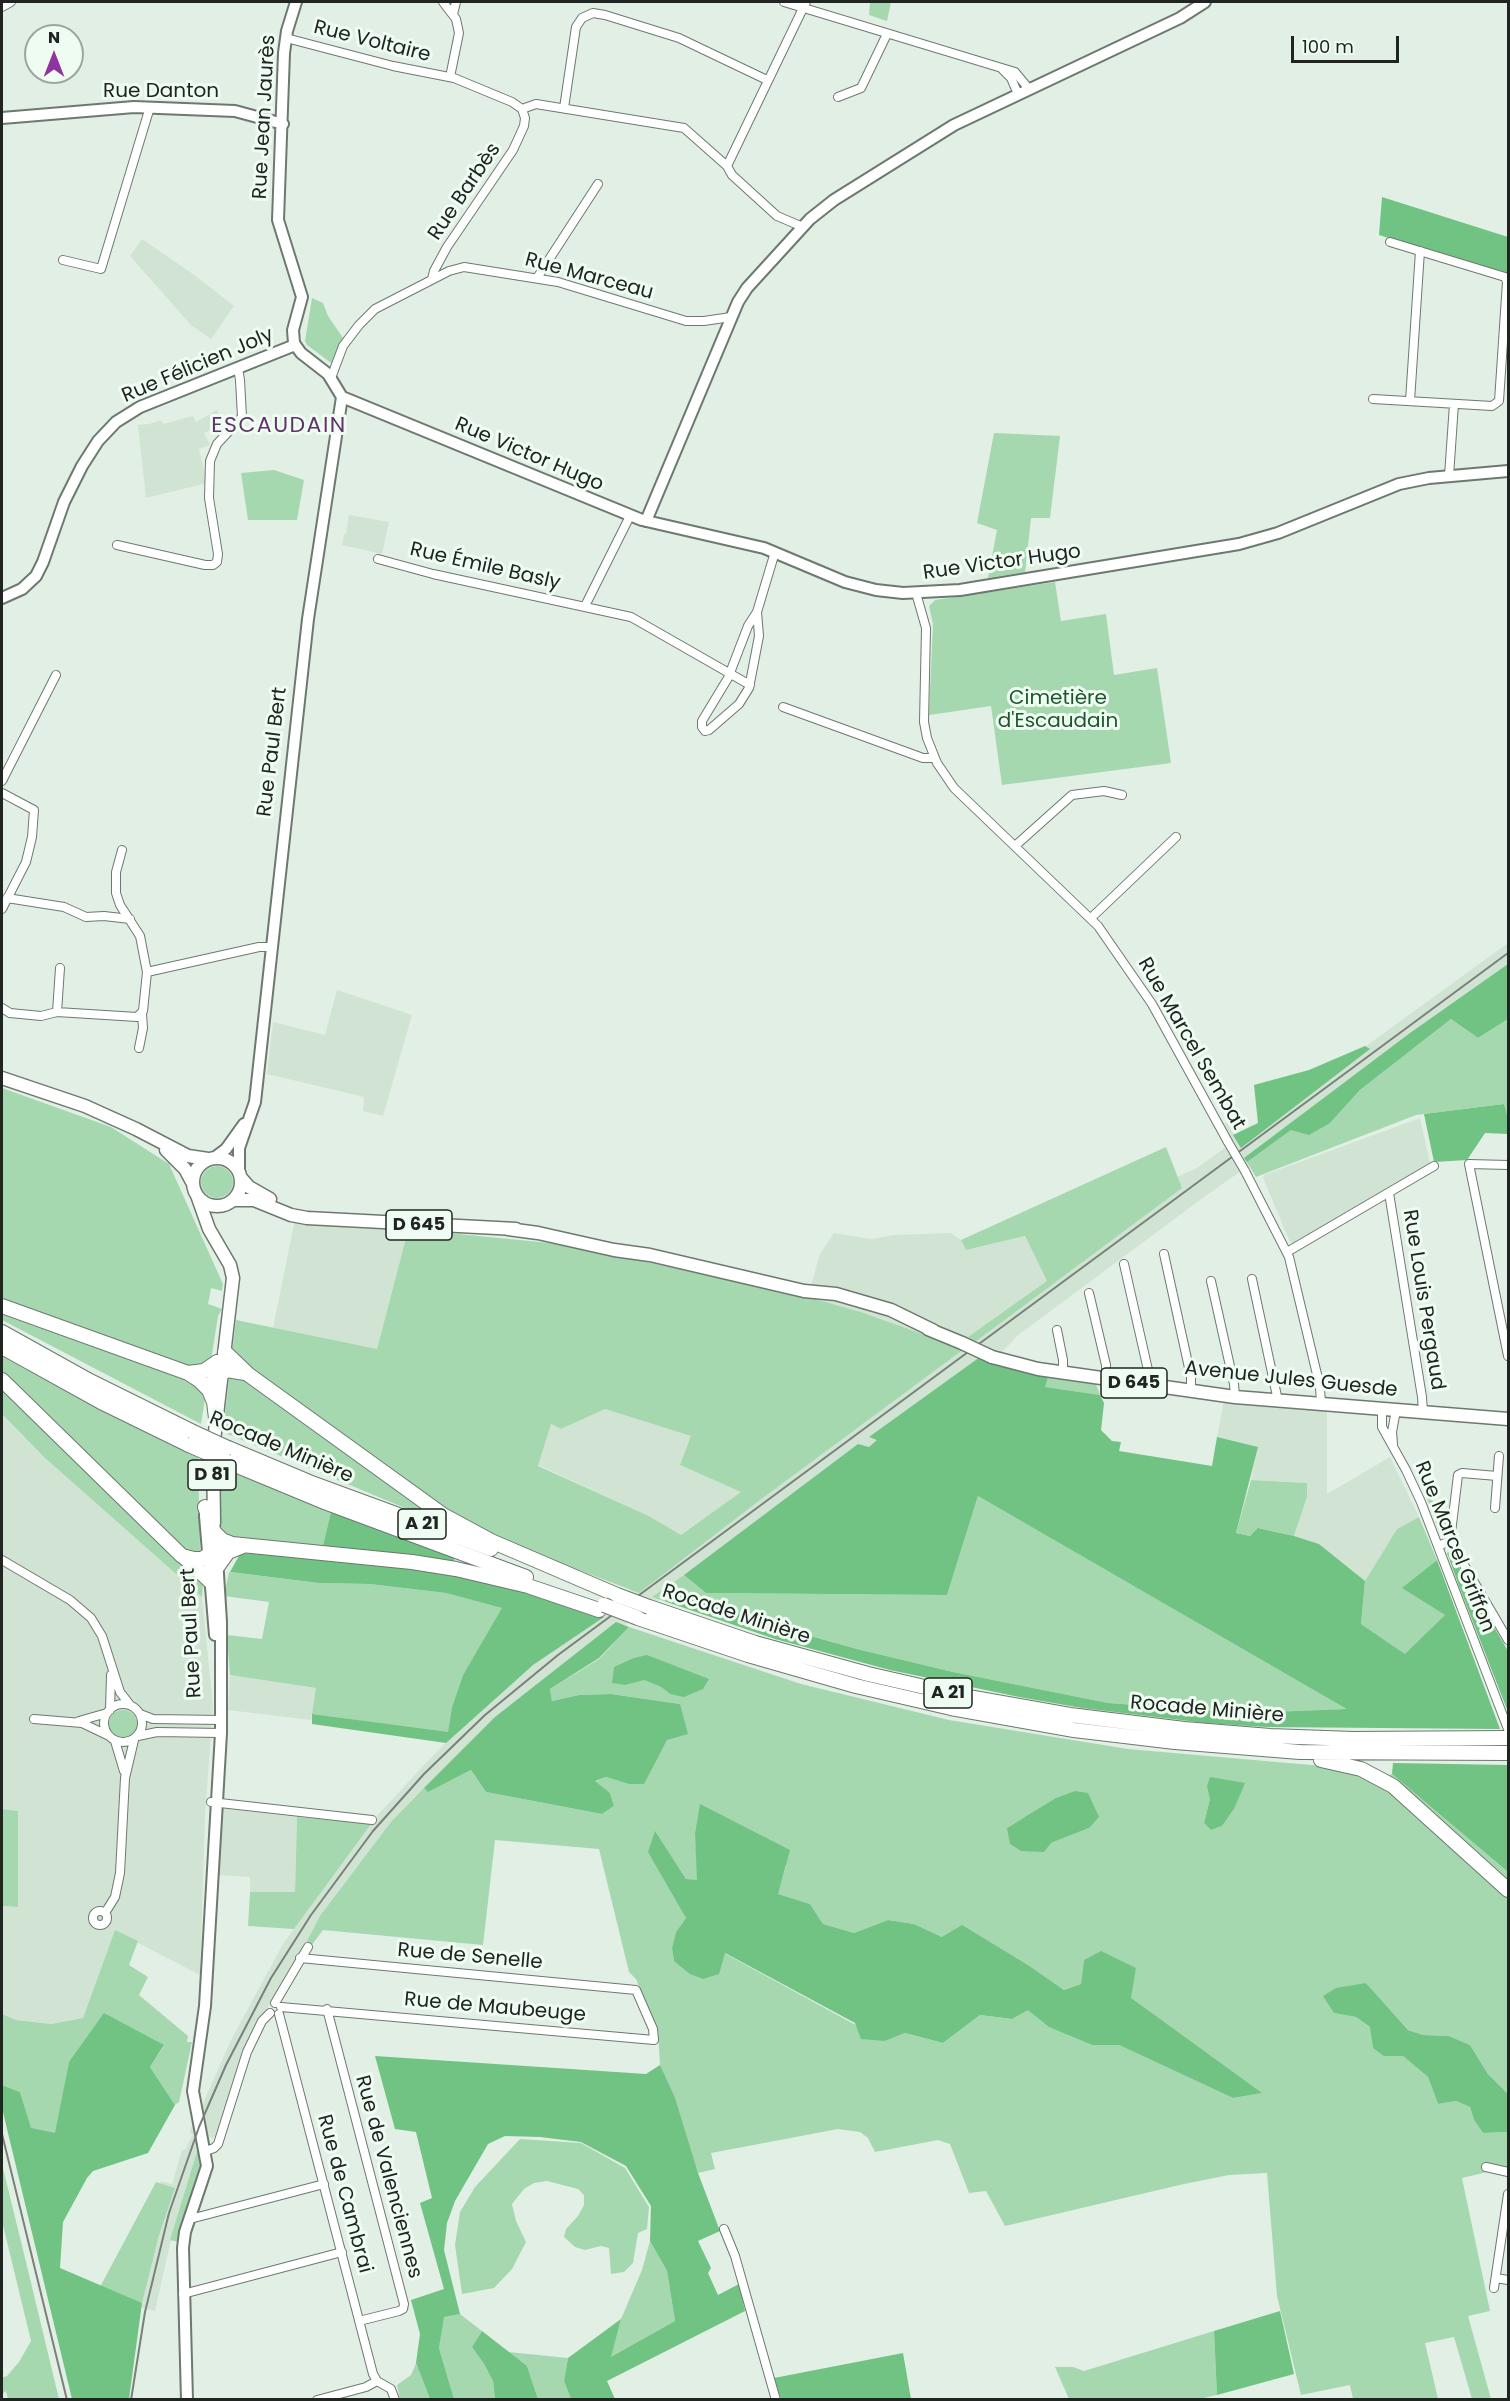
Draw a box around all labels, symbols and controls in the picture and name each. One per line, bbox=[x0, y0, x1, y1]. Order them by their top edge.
street label: Rue Voltaire bbox=[311, 16, 433, 68]
north arrow bbox=[24, 24, 84, 84]
scale bar bbox=[1294, 24, 1402, 62]
text: N bbox=[48, 26, 60, 49]
street label: Rue Jean Jaurès bbox=[249, 34, 281, 200]
text: 100 m bbox=[1302, 34, 1354, 59]
street label: Rue Danton bbox=[103, 80, 219, 104]
street label: Rue Barbès bbox=[424, 139, 506, 245]
street label: Rue Marceau bbox=[522, 248, 656, 306]
street label: Rue Félicien Joly bbox=[119, 323, 277, 409]
district label: ESCAUDAIN bbox=[211, 413, 347, 439]
street label: Rue Victor Hugo bbox=[451, 413, 607, 497]
street label: Rue Émile Basly bbox=[407, 538, 563, 596]
street label: Rue Victor Hugo bbox=[922, 540, 1082, 586]
street label: Rue Paul Bert bbox=[253, 686, 293, 818]
park label: Cimetière d'Escaudain bbox=[998, 687, 1118, 734]
street label: Rue Marcel Sembat bbox=[1132, 954, 1250, 1134]
street label: Rue Louis Pergaud bbox=[1397, 1208, 1449, 1392]
road number: D 645 bbox=[386, 1210, 452, 1240]
street label: Avenue Jules Guesde bbox=[1183, 1357, 1399, 1403]
road number: D 645 bbox=[1101, 1368, 1167, 1398]
street label: Rocade Minière bbox=[205, 1407, 357, 1489]
street label: Rue Marcel Griffon bbox=[1409, 1458, 1499, 1636]
road number: D 81 bbox=[188, 1460, 236, 1490]
road number: A 21 bbox=[398, 1509, 446, 1539]
street label: Rue Paul Bert bbox=[177, 1567, 207, 1699]
street label: Rocade Minière bbox=[659, 1580, 813, 1650]
road number: A 21 bbox=[924, 1678, 972, 1708]
street label: Rocade Minière bbox=[1129, 1691, 1285, 1729]
street label: Rue de Senelle bbox=[396, 1939, 544, 1975]
street label: Rue de Maubeuge bbox=[403, 1988, 587, 2028]
street label: Rue de Valenciennes bbox=[349, 2073, 427, 2281]
street label: Rue de Cambrai bbox=[311, 2112, 377, 2276]

